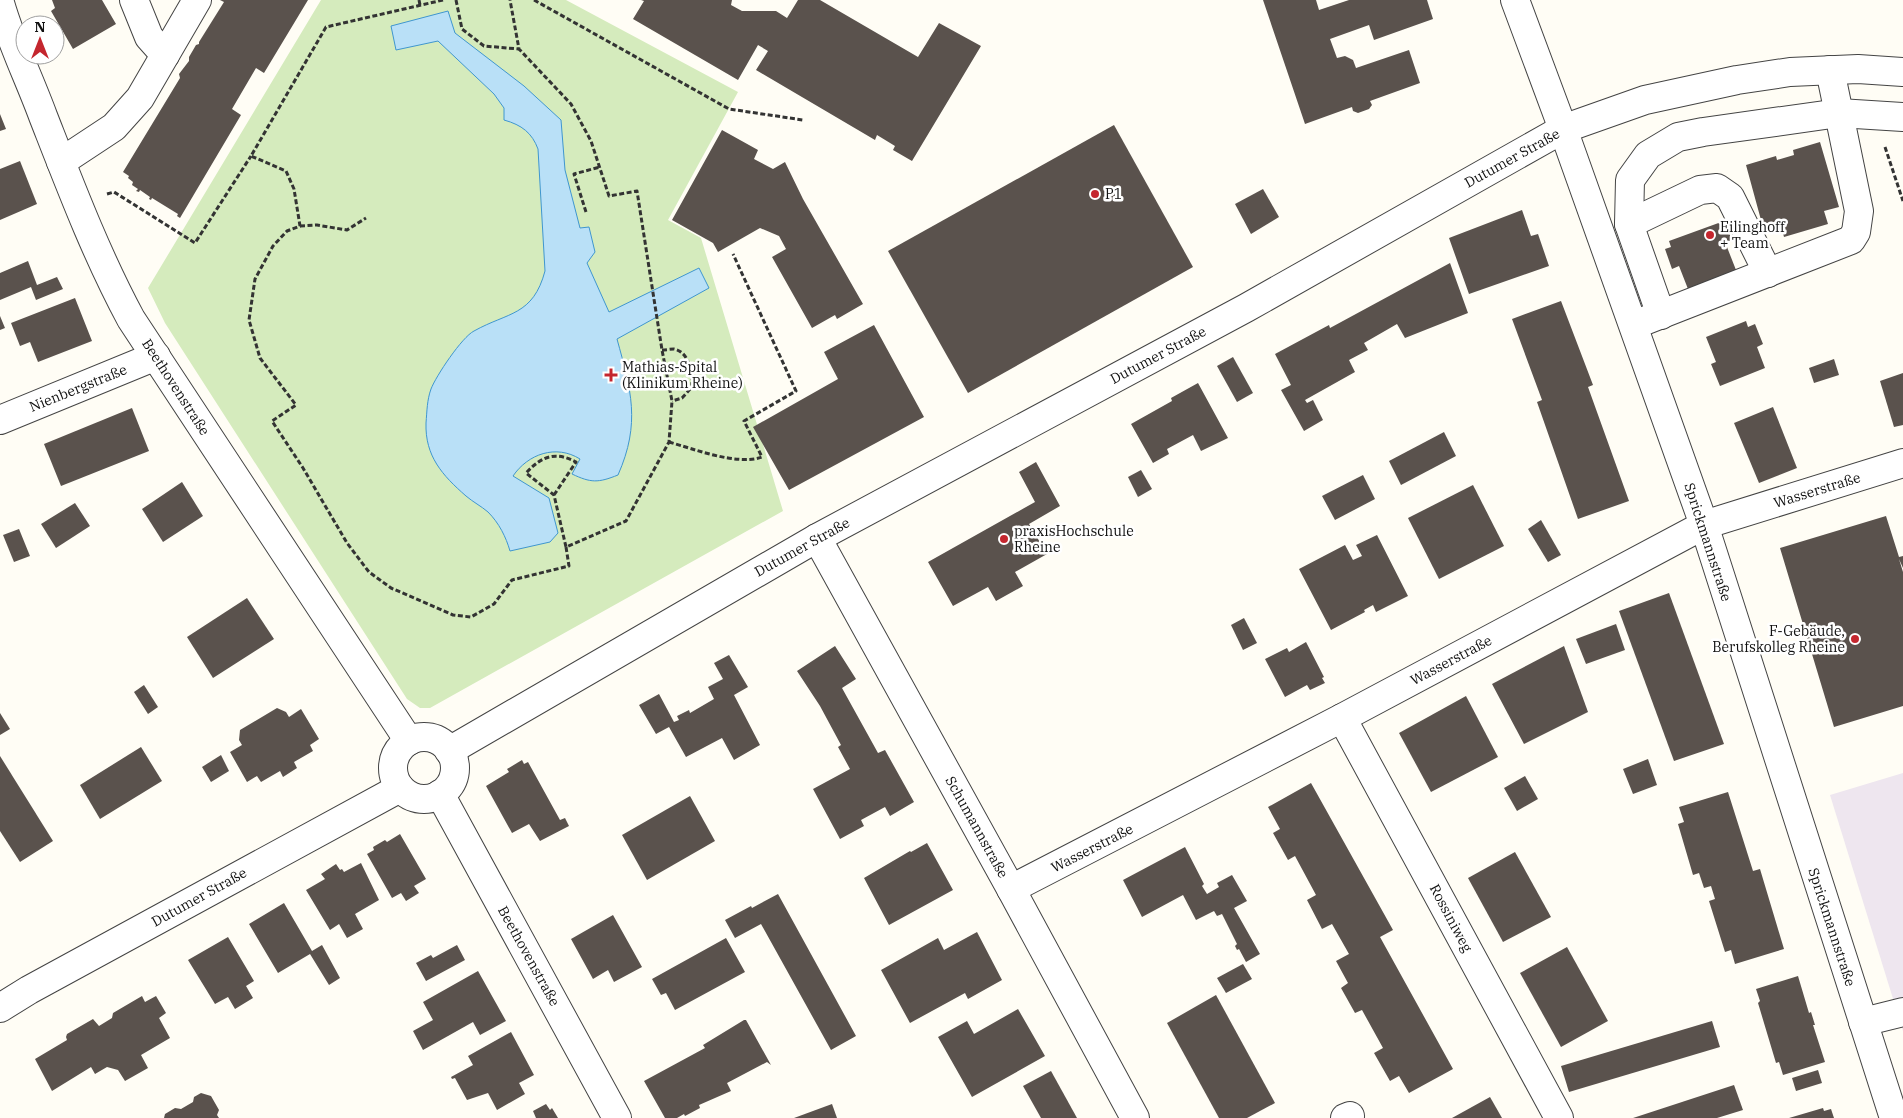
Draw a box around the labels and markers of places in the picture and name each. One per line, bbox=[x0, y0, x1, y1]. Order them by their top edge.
place label: P1 bbox=[1105, 185, 1122, 203]
marker: P1 bbox=[1089, 188, 1101, 200]
place label: Eilinghoff + Team bbox=[1720, 218, 1786, 252]
marker: Eilinghoff + Team bbox=[1704, 229, 1716, 241]
place label: Mathias-Spital (Klinikum Rheine) bbox=[622, 358, 743, 392]
marker: Mathias-Spital (Klinikum Rheine) bbox=[604, 368, 618, 382]
place label: praxisHochschule Rheine bbox=[1014, 522, 1134, 556]
marker: praxisHochschule Rheine bbox=[998, 533, 1010, 545]
place label: F-Gebäude, Berufskolleg Rheine bbox=[1712, 622, 1845, 656]
marker: F-Gebäude, Berufskolleg Rheine bbox=[1849, 633, 1861, 645]

